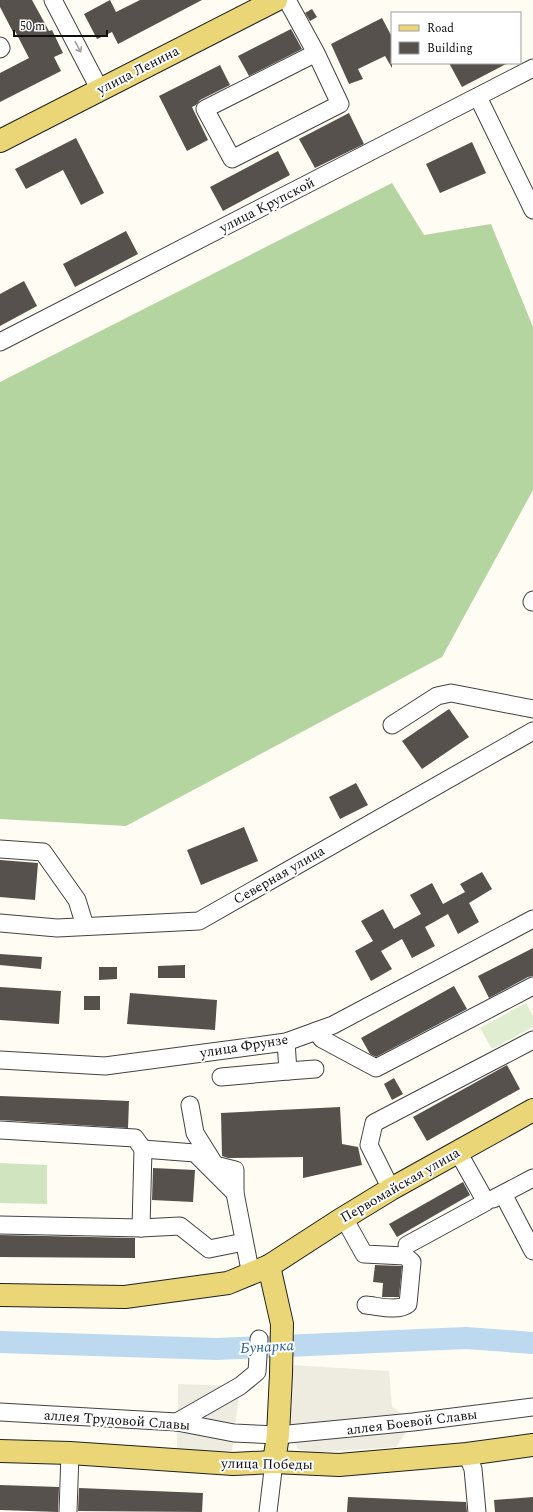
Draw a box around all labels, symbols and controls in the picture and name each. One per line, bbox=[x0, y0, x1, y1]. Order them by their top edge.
scale bar bbox=[14, 12, 107, 38]
legend bbox=[391, 12, 521, 64]
text: 50 m bbox=[20, 17, 45, 36]
text: Road bbox=[427, 19, 454, 38]
text: Building bbox=[427, 39, 473, 58]
street label: улица Ленина bbox=[92, 40, 183, 100]
one-way arrow bbox=[74, 41, 82, 53]
street label: улица Крупской bbox=[215, 172, 318, 238]
street label: Северная улица bbox=[229, 840, 329, 910]
street label: улица Фрунзе bbox=[197, 1029, 290, 1063]
street label: Первомайская улица bbox=[336, 1142, 464, 1228]
water label: Бунарка bbox=[240, 1334, 295, 1360]
street label: аллея Трудовой Славы bbox=[43, 1404, 191, 1436]
street label: аллея Боевой Славы bbox=[345, 1404, 479, 1440]
street label: улица Победы bbox=[220, 1453, 313, 1475]

